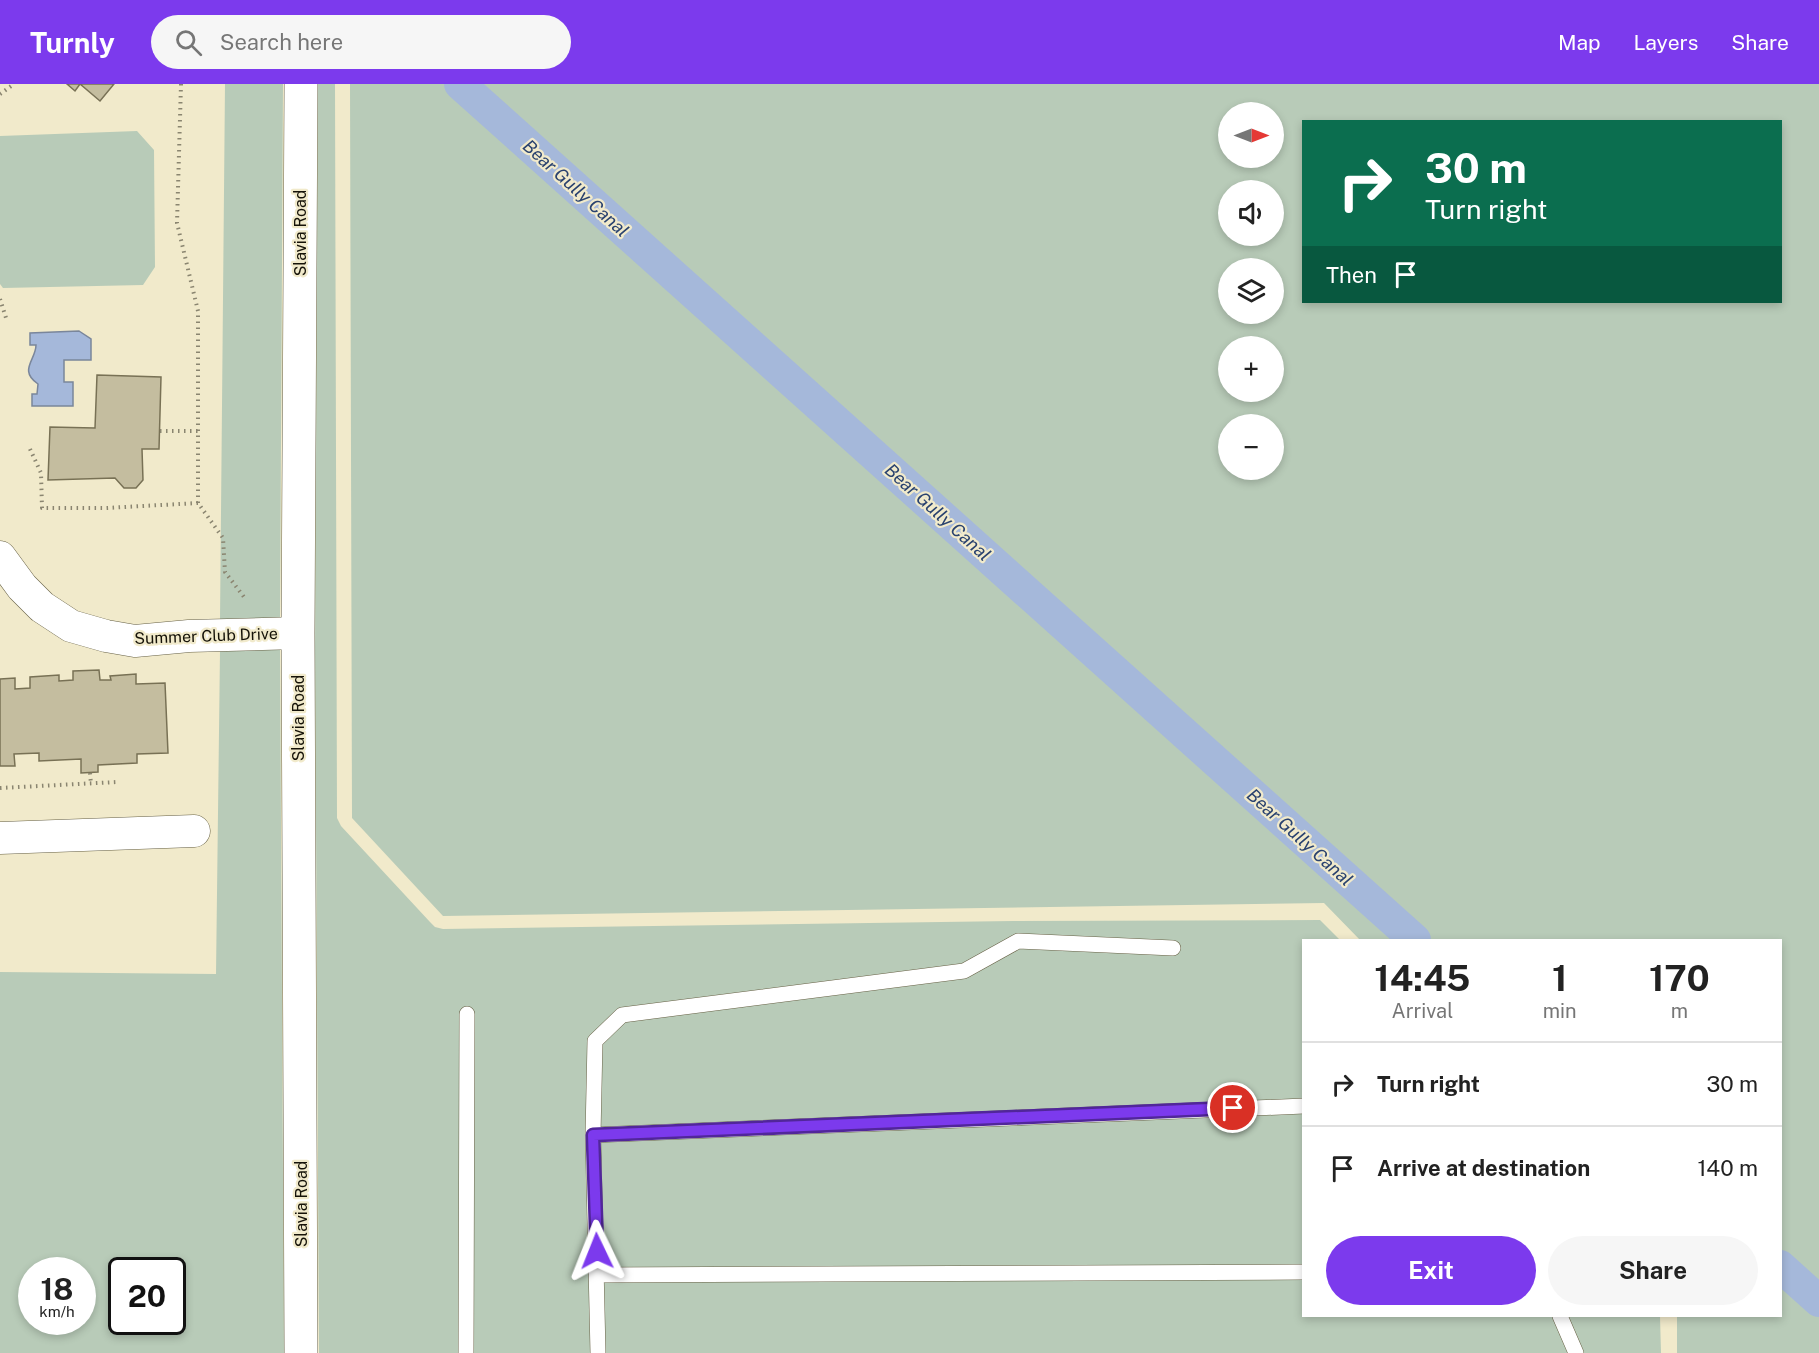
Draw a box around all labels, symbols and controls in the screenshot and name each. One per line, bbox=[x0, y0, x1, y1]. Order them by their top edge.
search box bbox=[151, 15, 571, 69]
text: Turnly bbox=[30, 26, 115, 59]
icon: search bbox=[172, 26, 205, 59]
text: Search here bbox=[220, 29, 343, 55]
text: Map bbox=[1558, 30, 1601, 55]
text: Layers bbox=[1634, 30, 1698, 55]
text: Share bbox=[1731, 30, 1789, 55]
north arrow bbox=[1218, 102, 1284, 168]
map controls bbox=[1218, 102, 1284, 480]
water label: Bear Gully Canal bbox=[519, 135, 633, 241]
text: 30 m bbox=[1425, 143, 1527, 192]
icon: right bbox=[1326, 144, 1404, 222]
button: sound bbox=[1218, 180, 1284, 246]
street label: Slavia Road bbox=[291, 190, 310, 276]
text: Turn right bbox=[1425, 193, 1548, 225]
button: layers bbox=[1218, 258, 1284, 324]
icon: arrive bbox=[1389, 258, 1422, 291]
text: Then bbox=[1326, 262, 1377, 288]
button: + bbox=[1218, 336, 1284, 402]
button: − bbox=[1218, 414, 1284, 480]
water label: Bear Gully Canal bbox=[881, 459, 995, 565]
street label: Summer Club Drive bbox=[134, 624, 278, 648]
street label: Slavia Road bbox=[289, 675, 308, 761]
water label: Bear Gully Canal bbox=[1243, 784, 1357, 890]
text: 14:45 bbox=[1374, 957, 1470, 999]
text: 1 bbox=[1552, 957, 1567, 999]
text: 170 bbox=[1649, 957, 1710, 999]
text: Arrival bbox=[1391, 999, 1453, 1023]
text: min bbox=[1543, 999, 1577, 1023]
text: m bbox=[1671, 999, 1688, 1023]
icon: right bbox=[1326, 1068, 1359, 1101]
text: Turn right bbox=[1377, 1071, 1480, 1097]
text: 30 m bbox=[1706, 1071, 1758, 1097]
pin bbox=[1207, 1082, 1258, 1133]
icon: arrive bbox=[1216, 1091, 1249, 1124]
icon: arrive bbox=[1326, 1152, 1359, 1185]
text: Arrive at destination bbox=[1377, 1155, 1590, 1181]
text: 140 m bbox=[1697, 1155, 1758, 1181]
street label: Slavia Road bbox=[292, 1161, 311, 1247]
position arrow bbox=[565, 1219, 629, 1283]
button: Exit bbox=[1326, 1236, 1536, 1305]
button: Share bbox=[1548, 1236, 1758, 1305]
speed limit sign: 20 bbox=[108, 1257, 186, 1335]
text: 18 bbox=[41, 1271, 73, 1307]
text: km/h bbox=[39, 1303, 75, 1320]

